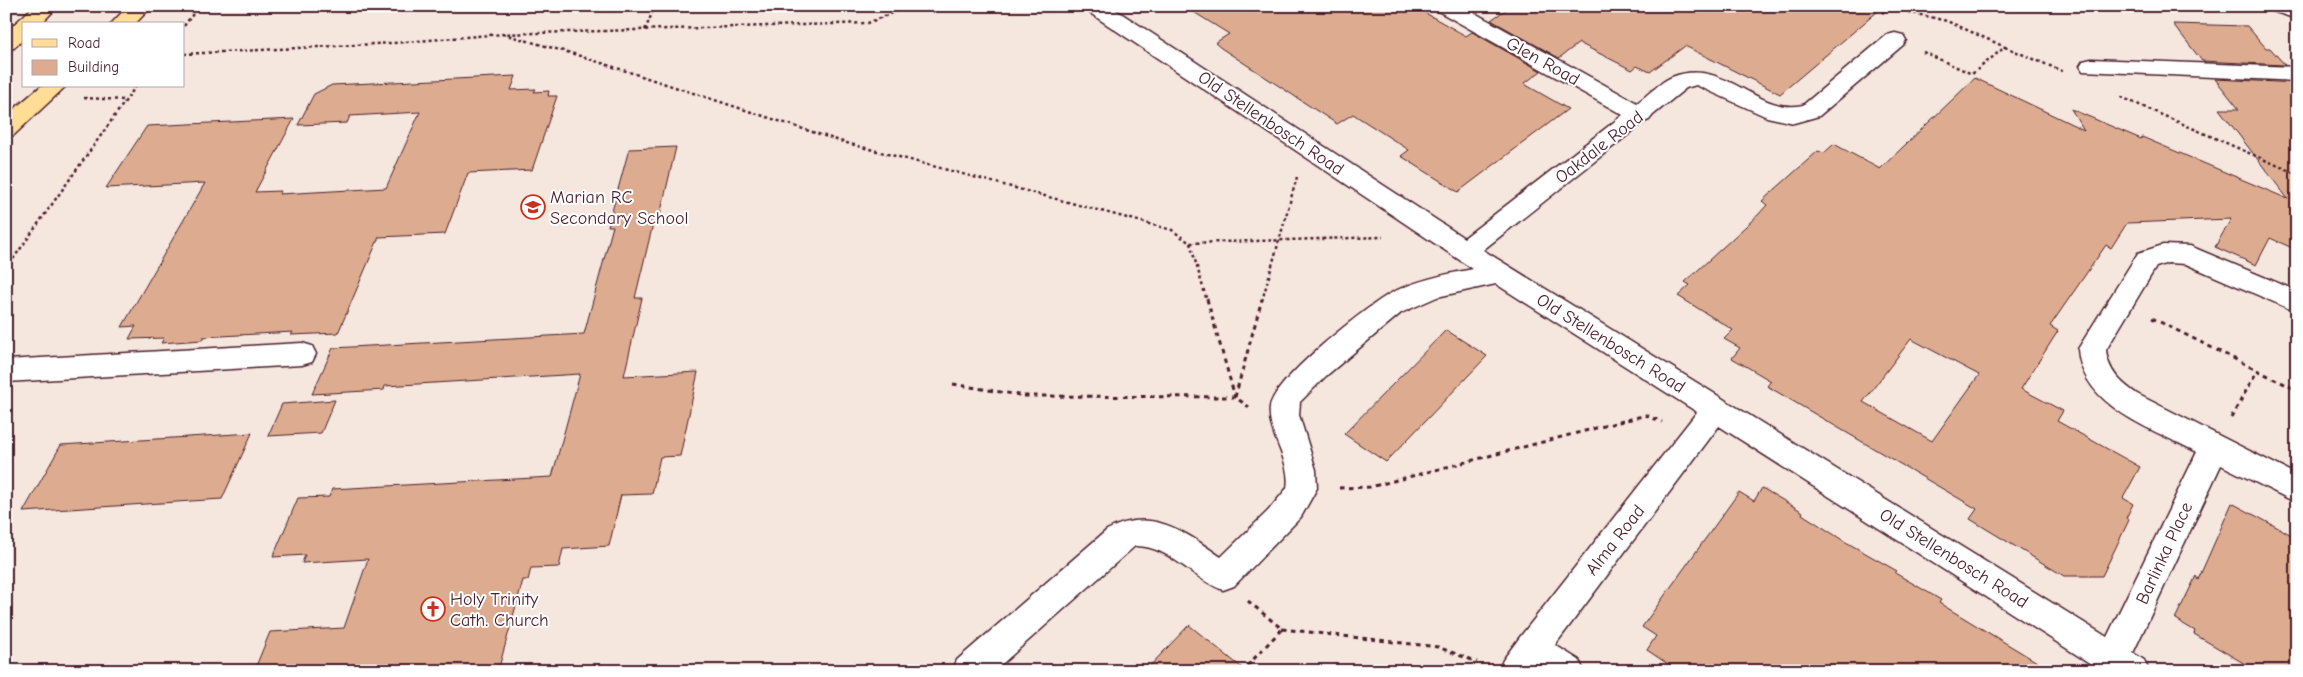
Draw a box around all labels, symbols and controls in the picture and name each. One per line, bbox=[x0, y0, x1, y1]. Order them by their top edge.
legend bbox=[22, 22, 185, 88]
street label: Glen Road bbox=[1502, 33, 1583, 90]
text: Road bbox=[68, 34, 100, 52]
text: Building bbox=[68, 58, 119, 76]
street label: Old Stellenbosch Road bbox=[1194, 67, 1348, 180]
street label: Oakdale Road bbox=[1551, 107, 1647, 188]
place label: Marian RC Secondary School bbox=[550, 187, 688, 229]
school or university icon: Marian RC Secondary School bbox=[520, 194, 546, 220]
street label: Old Stellenbosch Road bbox=[1533, 289, 1689, 398]
street label: Barlinka Place bbox=[2132, 499, 2197, 608]
street label: Alma Road bbox=[1581, 501, 1649, 580]
street label: Old Stellenbosch Road bbox=[1876, 504, 2032, 613]
place label: Holy Trinity Cath. Church bbox=[450, 589, 549, 631]
church icon: Holy Trinity Cath. Church bbox=[420, 596, 446, 622]

